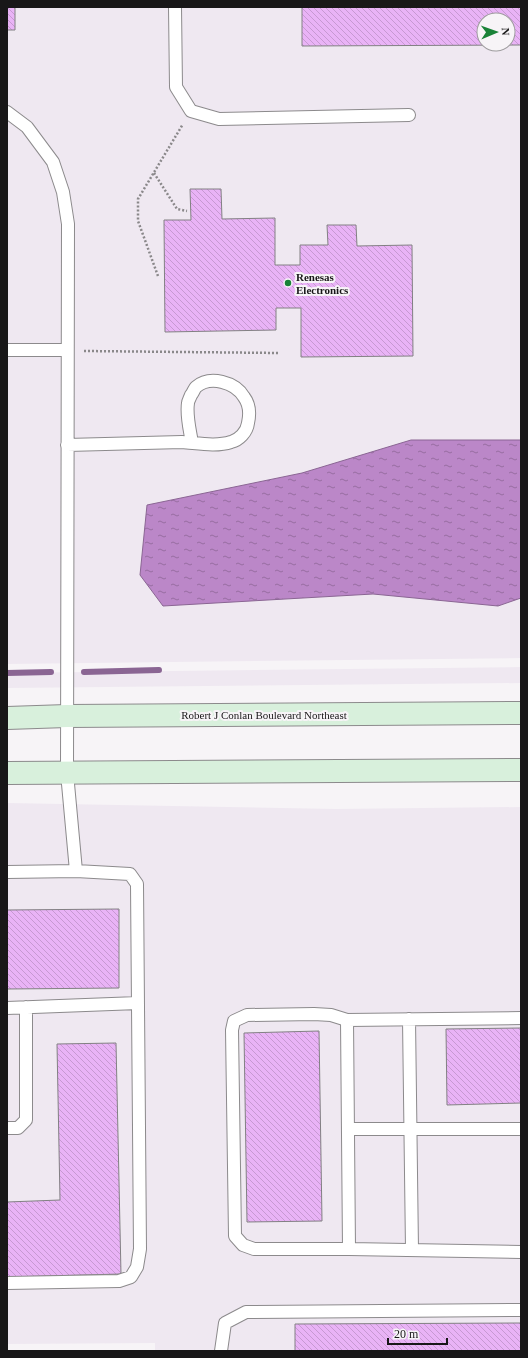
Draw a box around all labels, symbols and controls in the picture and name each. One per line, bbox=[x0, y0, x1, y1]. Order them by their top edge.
north arrow bbox=[476, 12, 516, 52]
text: N bbox=[500, 27, 512, 36]
place label: Renesas Electronics bbox=[296, 271, 349, 296]
marker: Renesas Electronics bbox=[283, 278, 293, 288]
street label: Robert J Conlan Boulevard Northeast bbox=[181, 709, 347, 721]
scale bar bbox=[388, 1320, 447, 1346]
text: 20 m bbox=[394, 1327, 419, 1341]

